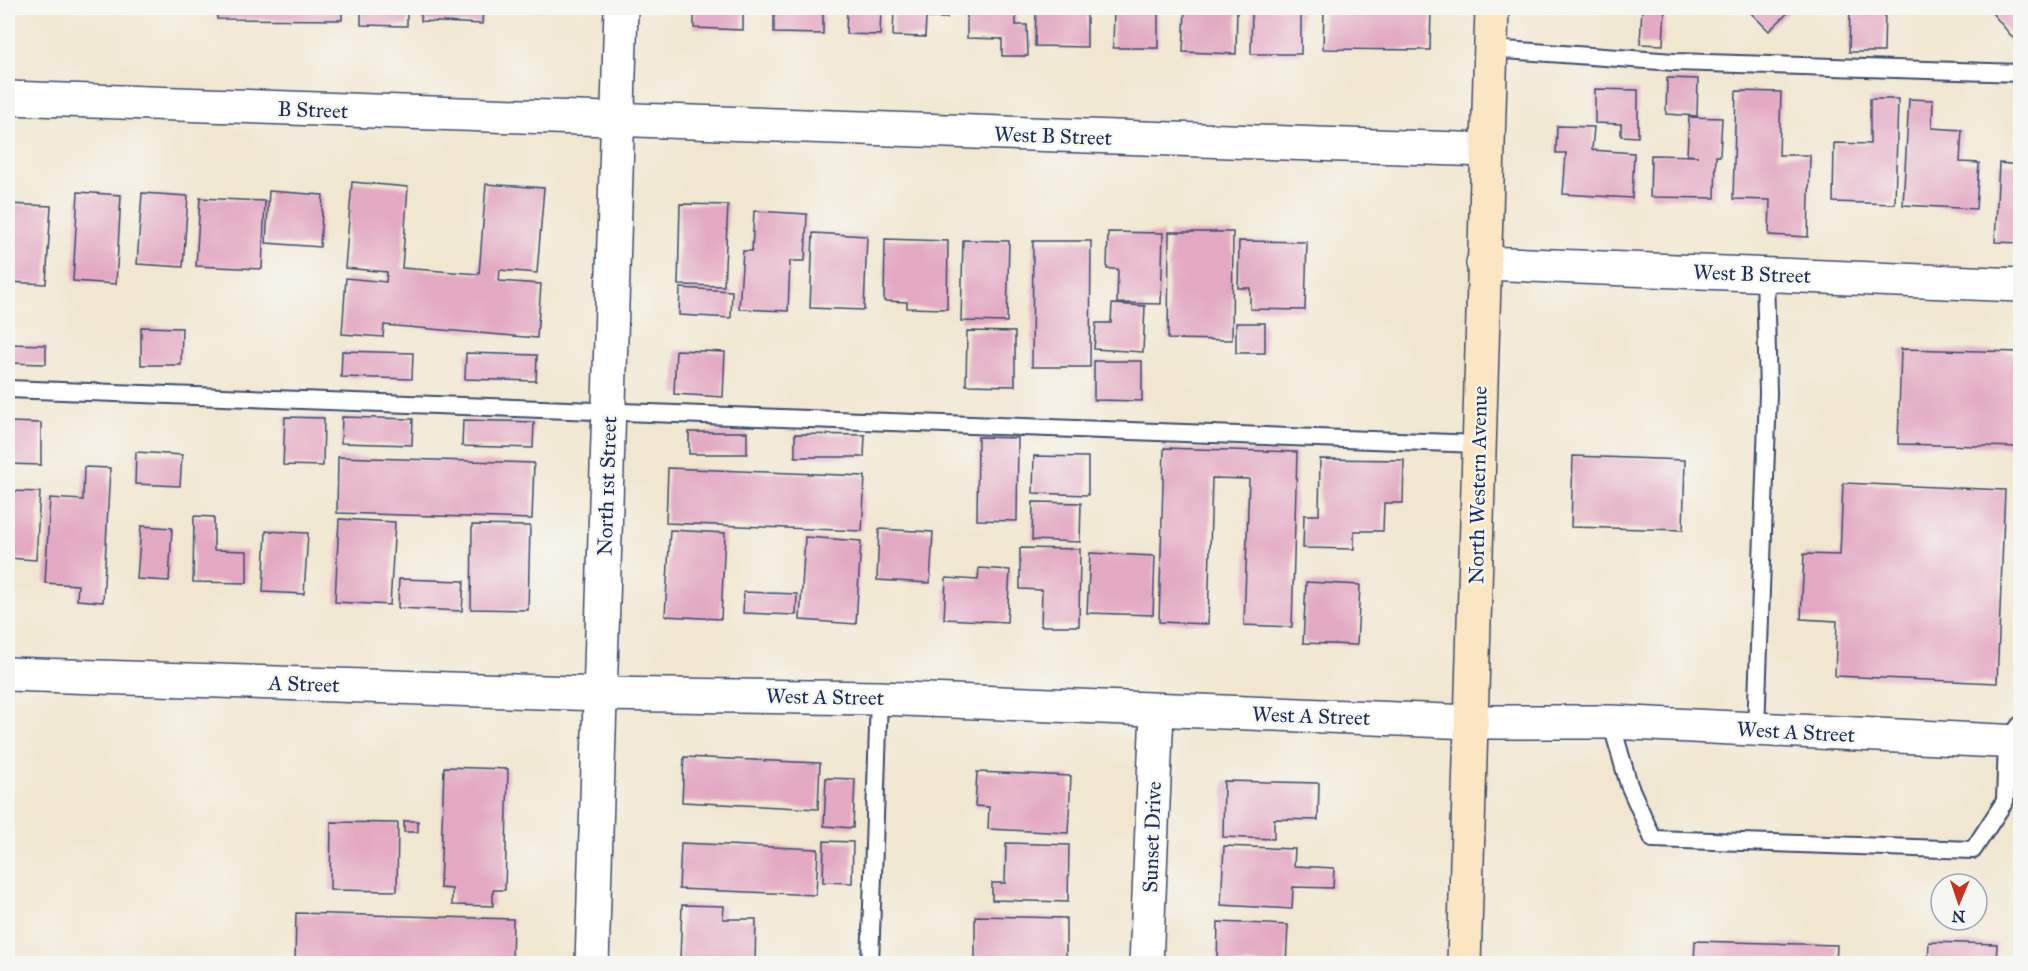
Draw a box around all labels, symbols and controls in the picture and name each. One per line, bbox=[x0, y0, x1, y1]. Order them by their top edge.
street label: B Street bbox=[277, 96, 349, 124]
street label: West B Street bbox=[994, 121, 1113, 151]
street label: West B Street bbox=[1693, 259, 1812, 289]
street label: North Western Avenue bbox=[1463, 385, 1493, 584]
street label: North 1st Street bbox=[592, 415, 622, 556]
street label: A Street bbox=[267, 670, 340, 698]
street label: West A Street bbox=[766, 683, 885, 711]
street label: West A Street bbox=[1251, 701, 1371, 731]
street label: West A Street bbox=[1736, 716, 1856, 748]
street label: Sunset Drive bbox=[1137, 781, 1167, 893]
north arrow bbox=[1929, 872, 1989, 932]
text: N bbox=[1951, 907, 1966, 926]

